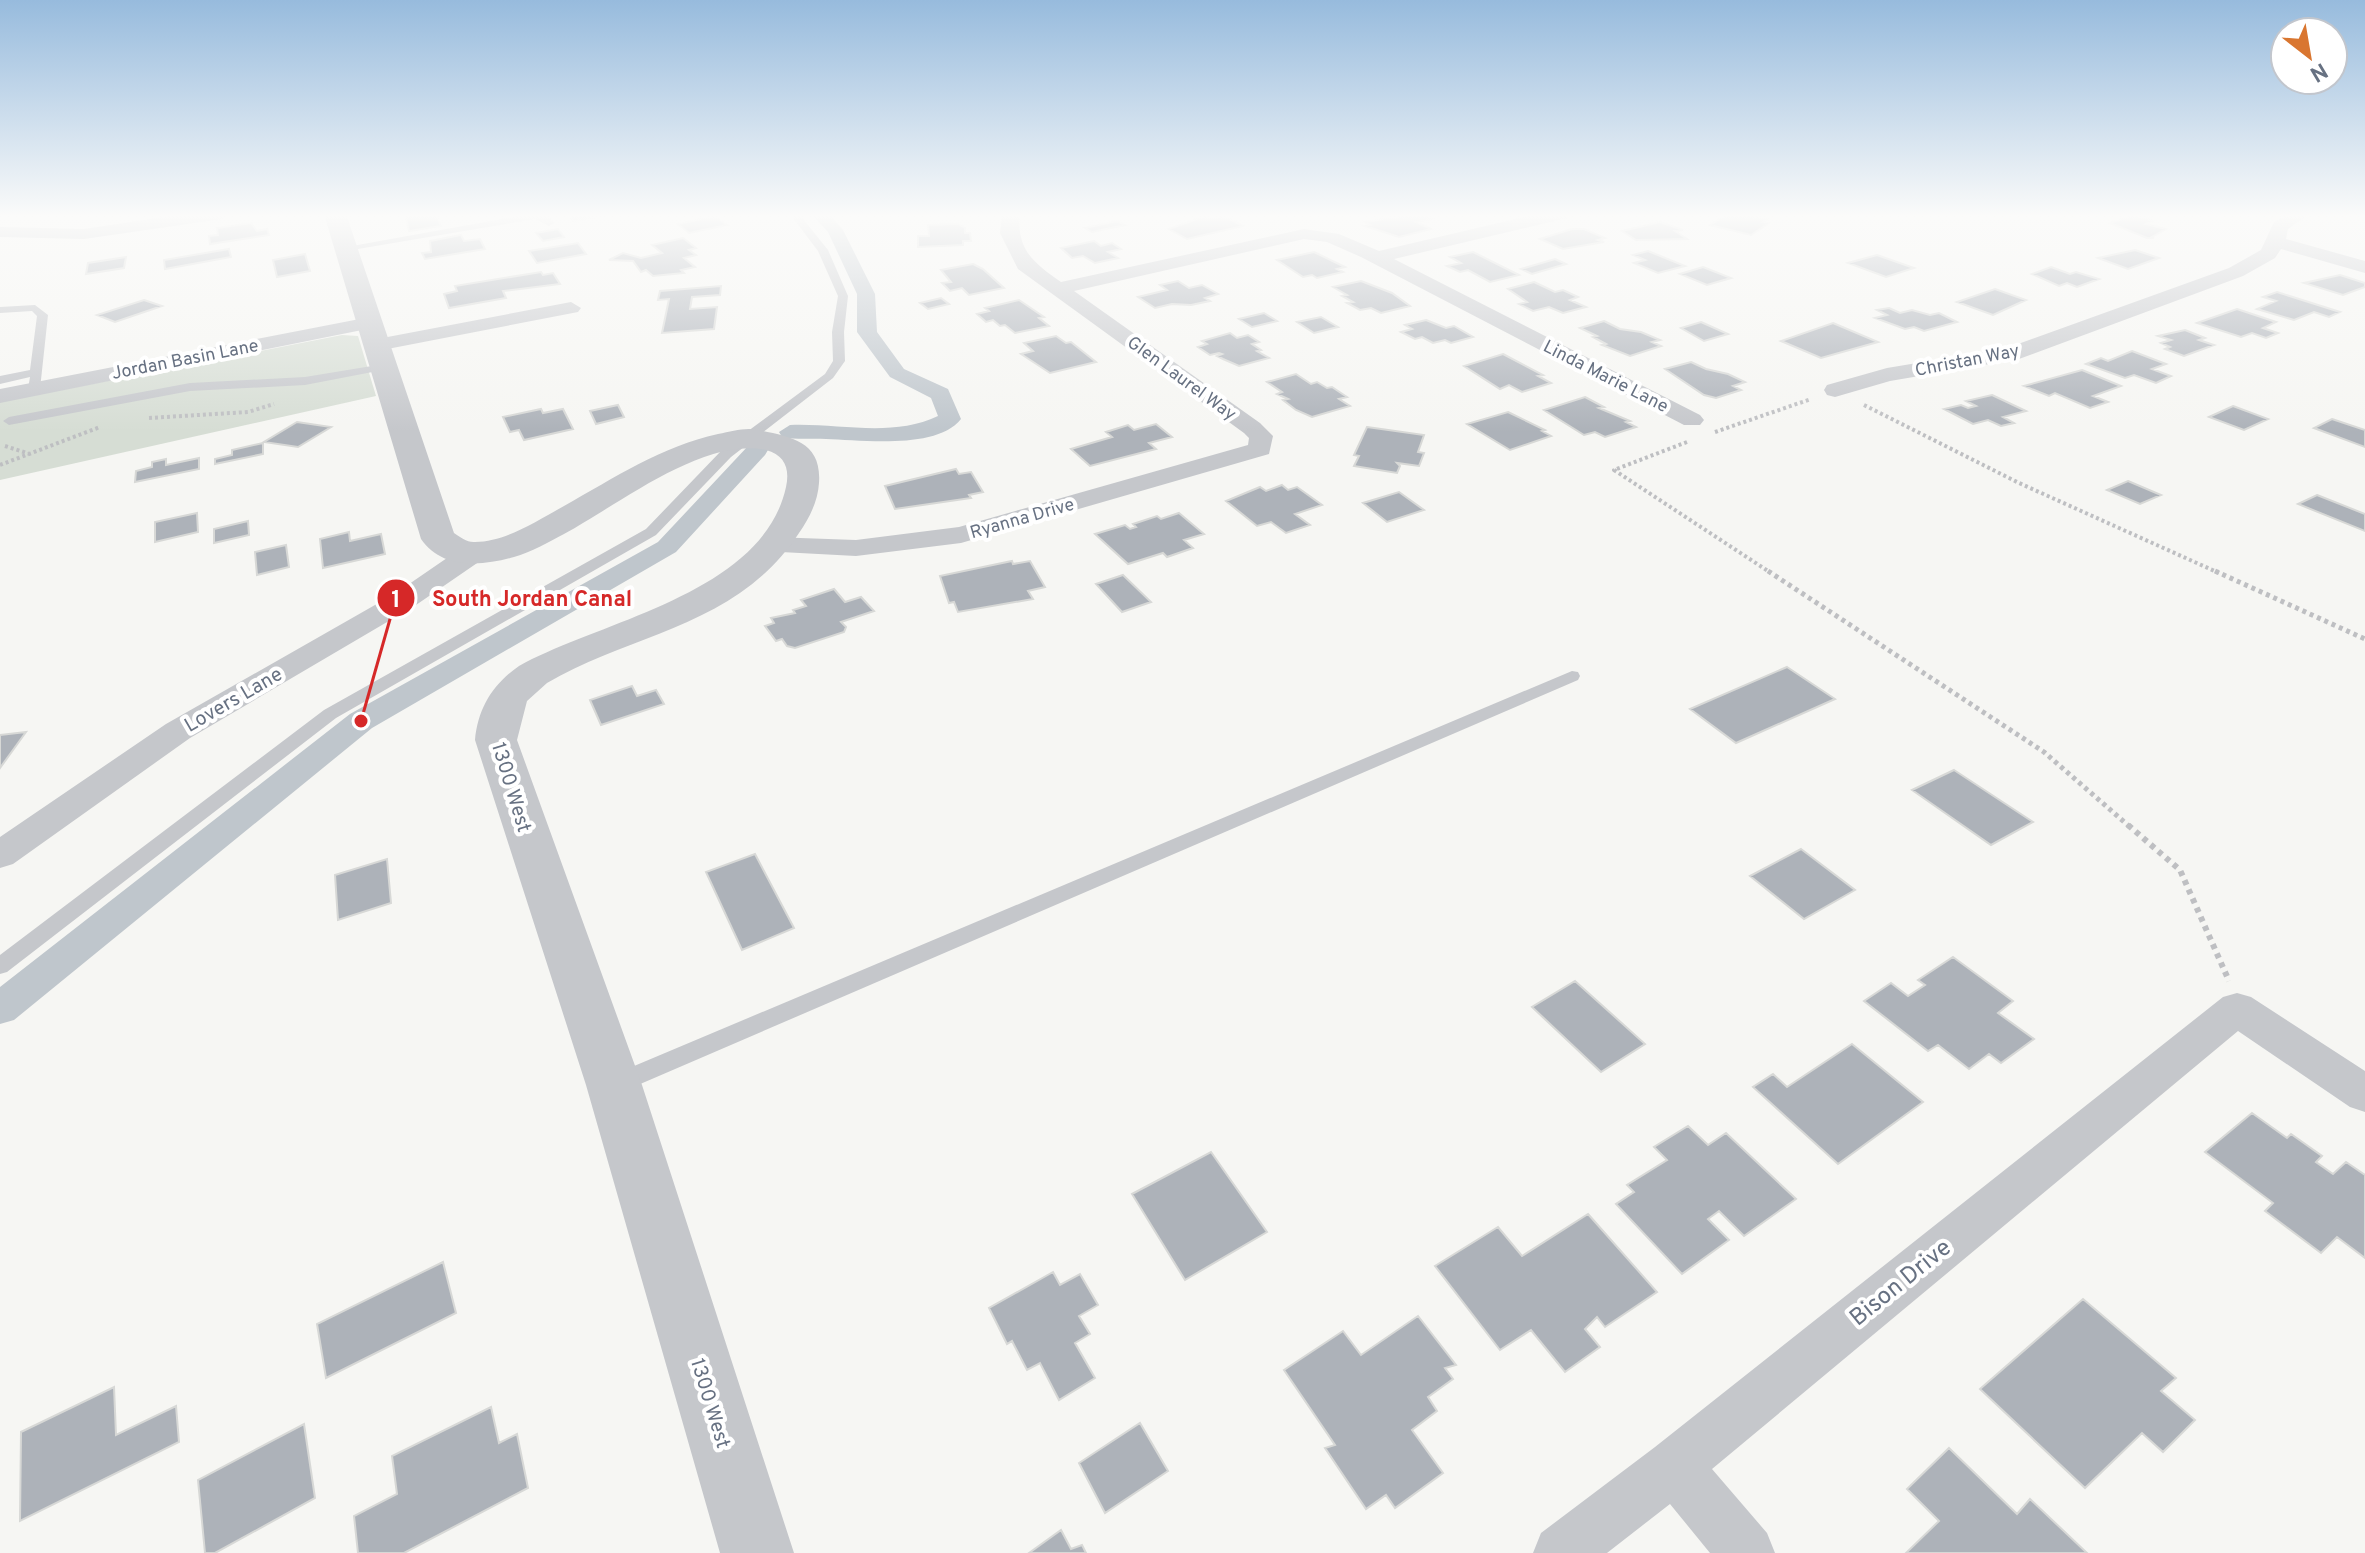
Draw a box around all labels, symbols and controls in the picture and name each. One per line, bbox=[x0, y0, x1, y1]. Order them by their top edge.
north arrow bbox=[2269, 16, 2349, 96]
text: N bbox=[2304, 55, 2332, 87]
street label: Glen Laurel Way bbox=[1122, 332, 1240, 427]
street label: Jordan Basin Lane bbox=[110, 335, 261, 386]
street label: Linda Marie Lane bbox=[1539, 336, 1672, 419]
street label: Christan Way bbox=[1913, 340, 2021, 383]
street label: Ryanna Drive bbox=[968, 494, 1077, 545]
callout: South Jordan Canal bbox=[376, 575, 649, 621]
text: 1 bbox=[391, 586, 401, 616]
text: South Jordan Canal bbox=[432, 587, 632, 614]
street label: Lovers Lane bbox=[180, 662, 288, 739]
street label: 1300 West bbox=[484, 739, 536, 836]
street label: Bison Drive bbox=[1844, 1233, 1958, 1334]
street label: 1300 West bbox=[683, 1355, 735, 1452]

